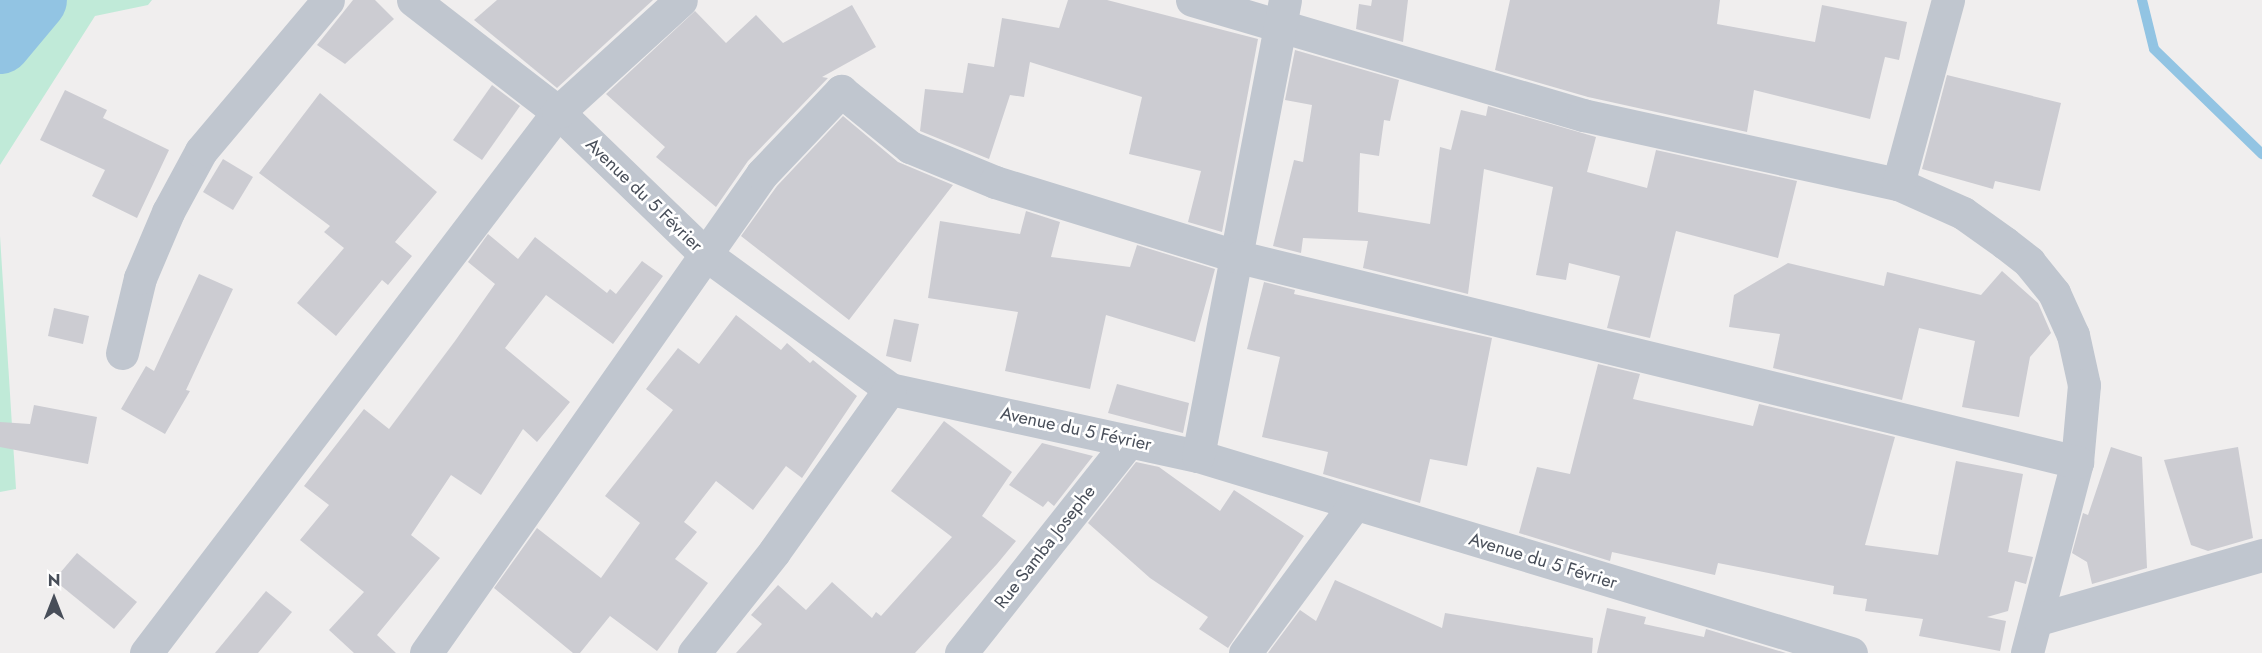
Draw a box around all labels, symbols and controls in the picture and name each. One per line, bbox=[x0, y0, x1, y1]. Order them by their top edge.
street label: Avenue du 5 Février bbox=[581, 134, 707, 256]
street label: Avenue du 5 Février bbox=[998, 402, 1154, 456]
street label: Rue Samba Josephe bbox=[990, 481, 1100, 613]
street label: Avenue du 5 Février bbox=[1466, 528, 1620, 594]
north arrow bbox=[24, 569, 84, 629]
text: N bbox=[48, 569, 60, 592]

